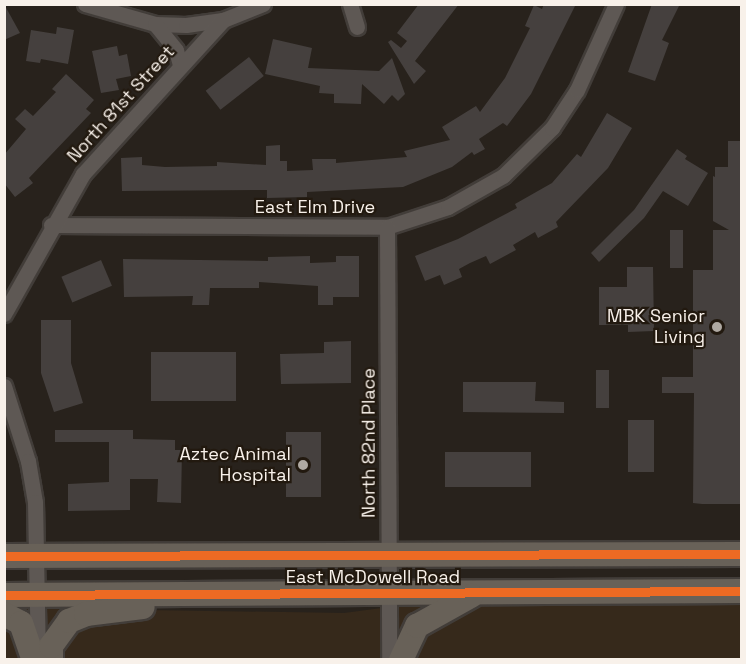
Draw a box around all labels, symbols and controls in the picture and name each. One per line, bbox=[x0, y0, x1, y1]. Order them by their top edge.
street label: North 81st Street bbox=[63, 41, 179, 167]
street label: East Elm Drive bbox=[255, 196, 375, 218]
place label: MBK Senior Living bbox=[607, 306, 705, 348]
marker: MBK Senior Living bbox=[710, 320, 724, 334]
street label: North 82nd Place bbox=[358, 368, 380, 518]
place label: Aztec Animal Hospital bbox=[179, 444, 291, 486]
marker: Aztec Animal Hospital bbox=[296, 458, 310, 472]
street label: East McDowell Road bbox=[286, 566, 460, 588]

